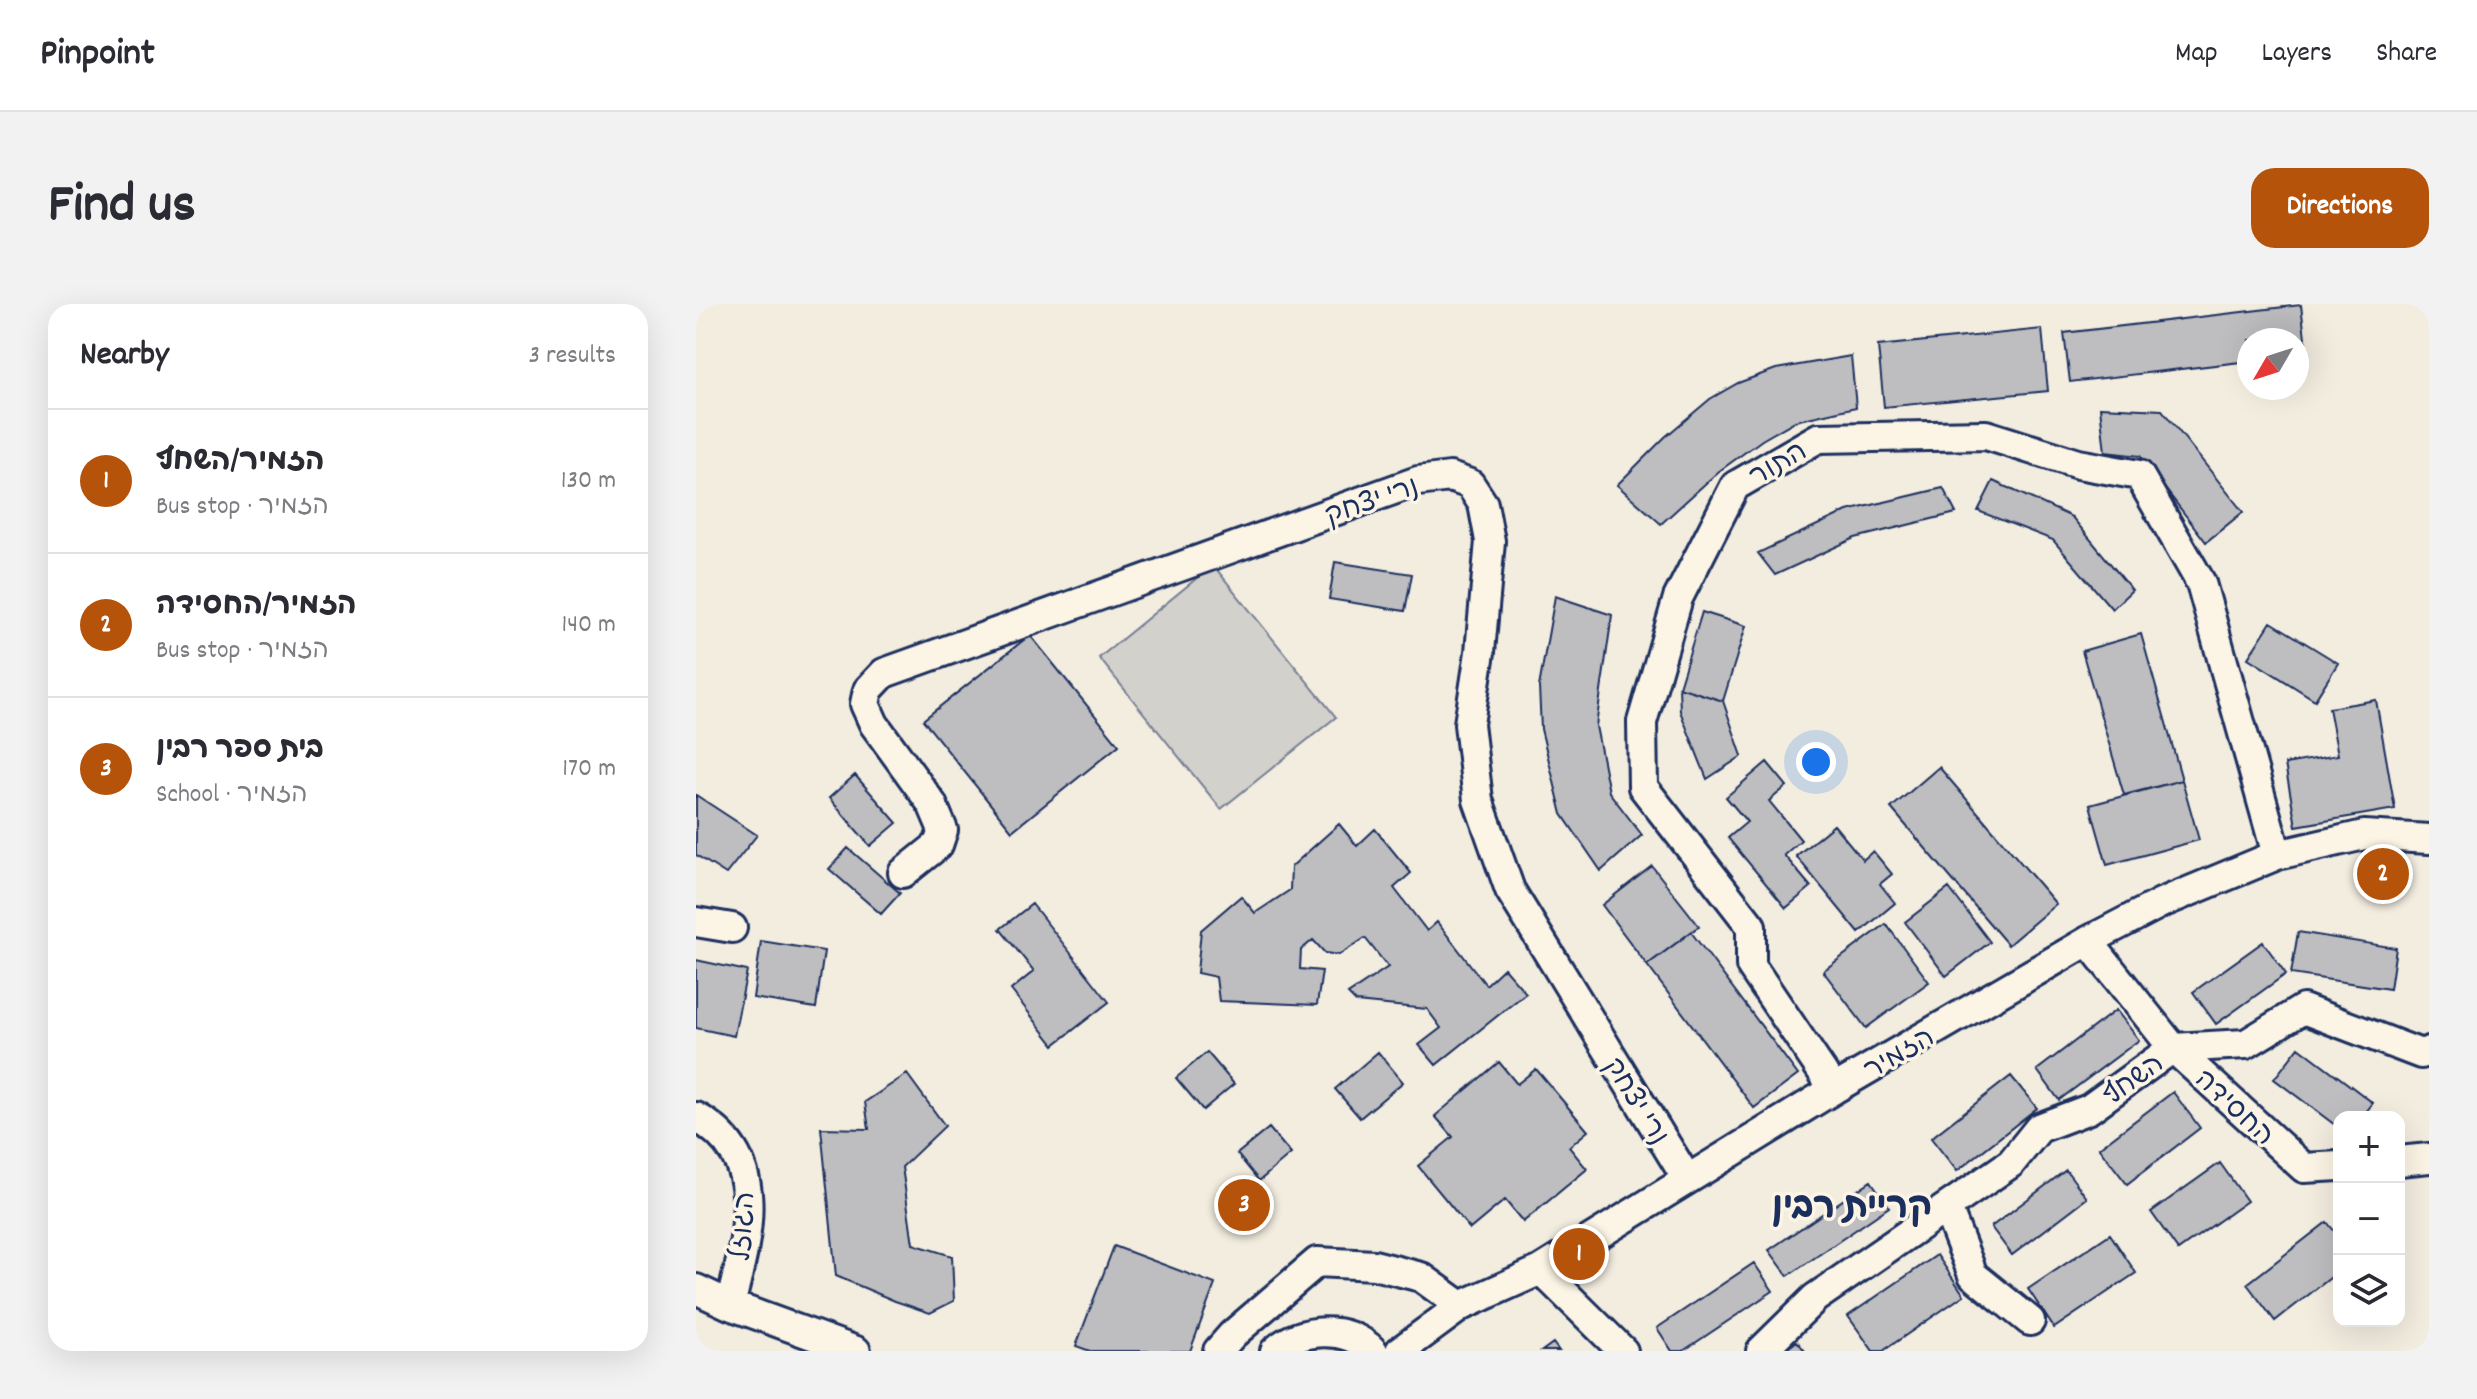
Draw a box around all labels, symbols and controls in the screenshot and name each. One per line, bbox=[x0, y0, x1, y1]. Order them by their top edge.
text: Pinpoint bbox=[40, 28, 155, 83]
text: Map bbox=[2175, 35, 2218, 75]
text: Layers bbox=[2262, 35, 2332, 75]
text: Share bbox=[2376, 35, 2437, 75]
text: Find us bbox=[48, 168, 196, 248]
button: Directions bbox=[2251, 168, 2429, 248]
north arrow bbox=[2237, 328, 2309, 400]
text: Nearby bbox=[80, 332, 169, 381]
text: 3 results bbox=[529, 338, 616, 375]
street label: התור bbox=[1743, 434, 1816, 499]
text: הזמיר/השחף bbox=[156, 442, 324, 485]
text: 1 bbox=[103, 463, 109, 500]
text: 130 m bbox=[561, 463, 616, 500]
street label: נרי יצחק bbox=[1320, 469, 1425, 538]
text: Bus stop · הזמיר bbox=[156, 489, 329, 526]
text: הזמיר/החסידה bbox=[156, 586, 357, 629]
text: 2 bbox=[100, 607, 112, 644]
text: 140 m bbox=[562, 607, 616, 644]
text: Bus stop · הזמיר bbox=[156, 633, 329, 670]
text: בית ספר רבין bbox=[156, 730, 324, 773]
your location bbox=[1796, 742, 1836, 782]
text: 3 bbox=[100, 751, 112, 788]
text: 170 m bbox=[562, 751, 616, 788]
text: School · הזמיר bbox=[156, 777, 307, 814]
pin: 2 bbox=[2357, 844, 2409, 904]
street label: הזמיר bbox=[1858, 1020, 1943, 1093]
street label: השחף bbox=[2096, 1046, 2174, 1118]
street label: נרי יצחק bbox=[1591, 1051, 1676, 1154]
street label: החסידה bbox=[2184, 1062, 2282, 1157]
map controls bbox=[2333, 1111, 2405, 1327]
button: + bbox=[2333, 1111, 2405, 1183]
pin: 3 bbox=[1218, 1175, 1270, 1235]
button: − bbox=[2333, 1183, 2405, 1255]
district label: קריית רבין bbox=[1772, 1184, 1932, 1236]
street label: הגוזל bbox=[724, 1190, 768, 1262]
pin: 1 bbox=[1553, 1224, 1605, 1284]
button: layers bbox=[2333, 1255, 2405, 1327]

